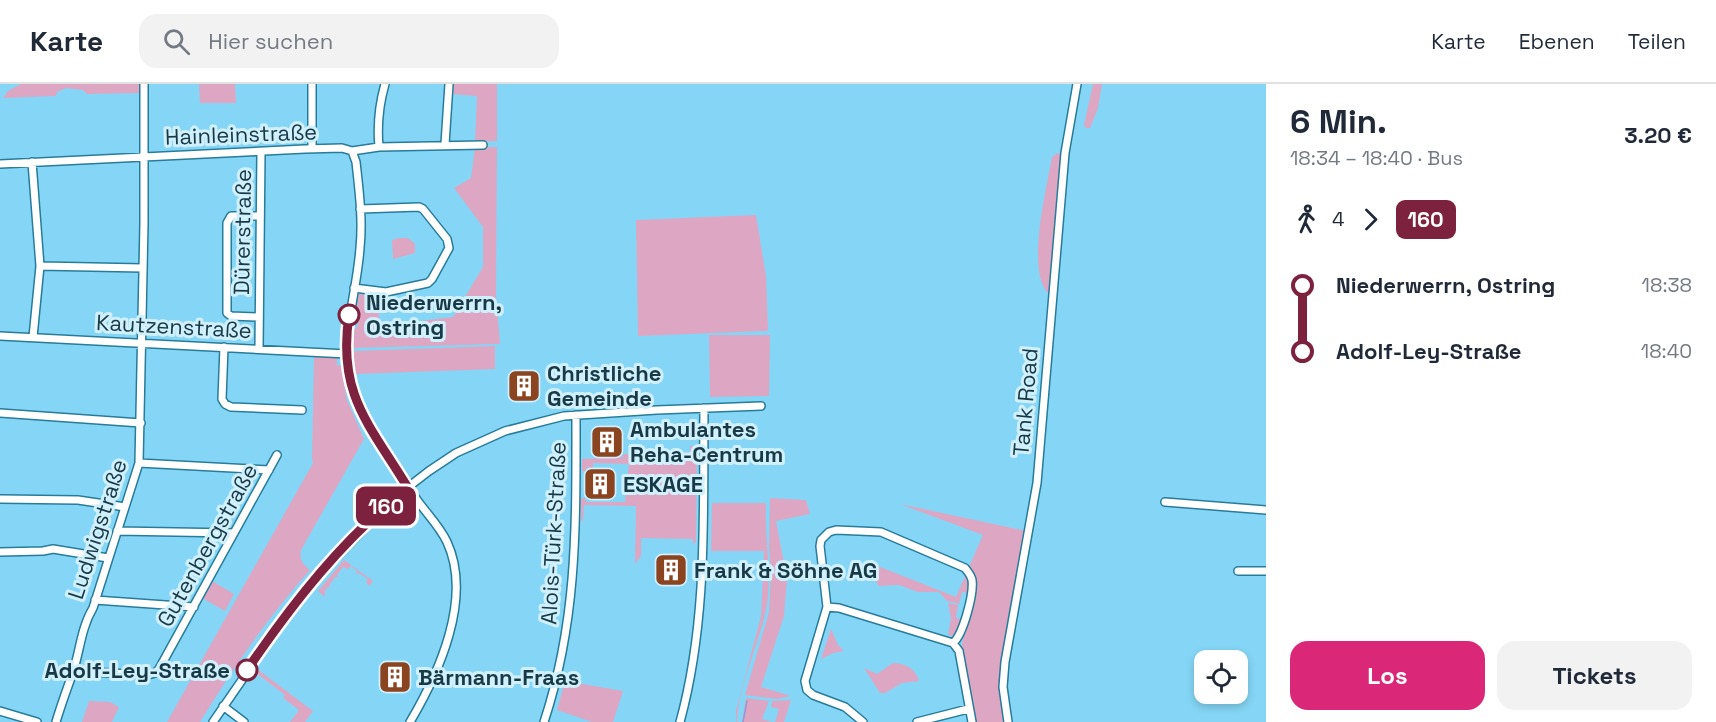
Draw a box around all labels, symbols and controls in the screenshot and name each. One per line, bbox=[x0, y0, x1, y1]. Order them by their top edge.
search box bbox=[139, 14, 559, 68]
text: Karte bbox=[30, 23, 103, 59]
icon: search bbox=[160, 25, 193, 58]
text: Hier suchen bbox=[208, 27, 333, 55]
text: Karte bbox=[1431, 28, 1486, 55]
text: Ebenen bbox=[1519, 28, 1595, 55]
text: Teilen bbox=[1628, 28, 1686, 55]
text: 6 Min. bbox=[1290, 101, 1387, 143]
street label: Hainleinstraße bbox=[164, 117, 318, 151]
text: 3.20 € bbox=[1624, 121, 1692, 149]
text: 18:34 – 18:40 · Bus bbox=[1290, 145, 1463, 171]
street label: Dürerstraße bbox=[227, 169, 257, 295]
icon: walk bbox=[1290, 203, 1323, 236]
icon: forward bbox=[1354, 203, 1387, 236]
text: 4 bbox=[1332, 206, 1345, 232]
text: 160 bbox=[1408, 206, 1444, 233]
text: Niederwerrn, Ostring bbox=[1336, 271, 1555, 299]
text: 18:38 bbox=[1642, 272, 1692, 298]
place label: Niederwerrn, Ostring bbox=[366, 288, 502, 341]
marker: Niederwerrn, Ostring bbox=[338, 304, 360, 326]
street label: Kautzenstraße bbox=[95, 308, 253, 344]
text: Adolf-Ley-Straße bbox=[1336, 337, 1521, 365]
text: 18:40 bbox=[1641, 338, 1692, 364]
street label: Tank Road bbox=[1006, 347, 1044, 457]
place label: Christliche Gemeinde bbox=[547, 359, 661, 412]
building icon: Christliche Gemeinde bbox=[506, 368, 542, 404]
place label: Ambulantes Reha-Centrum bbox=[630, 415, 783, 468]
building icon: Ambulantes Reha-Centrum bbox=[589, 424, 625, 460]
street label: Alois-Türk-Straße bbox=[534, 441, 572, 625]
street label: Ludwigstraße bbox=[61, 455, 133, 603]
street label: Gutenbergstraße bbox=[151, 458, 263, 632]
building icon: ESKAGE bbox=[582, 466, 618, 502]
place label: ESKAGE bbox=[623, 470, 703, 498]
line badge: 160 bbox=[352, 486, 420, 526]
text: 160 bbox=[368, 493, 404, 520]
building icon: Frank & Söhne AG bbox=[653, 552, 689, 588]
place label: Frank & Söhne AG bbox=[694, 556, 877, 584]
button: Los bbox=[1290, 641, 1485, 710]
button: Tickets bbox=[1497, 641, 1692, 710]
map controls bbox=[1194, 650, 1248, 704]
button: locate bbox=[1194, 650, 1248, 704]
place label: Adolf-Ley-Straße bbox=[45, 656, 230, 684]
marker: Adolf-Ley-Straße bbox=[236, 659, 258, 681]
building icon: Bärmann-Fraas bbox=[377, 659, 413, 695]
place label: Bärmann-Fraas bbox=[418, 663, 579, 691]

